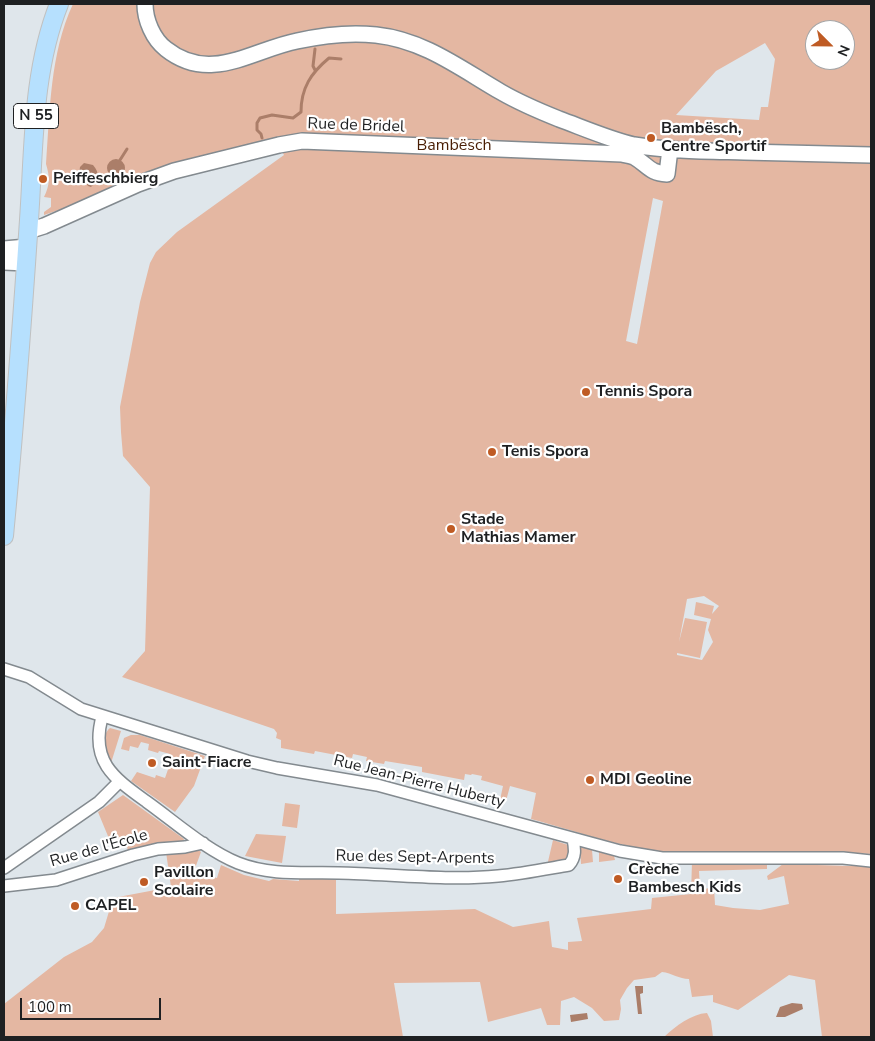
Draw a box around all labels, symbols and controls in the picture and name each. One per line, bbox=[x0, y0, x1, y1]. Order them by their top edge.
north arrow bbox=[805, 20, 855, 70]
text: N bbox=[833, 42, 854, 59]
road number: N 55 bbox=[14, 104, 58, 128]
street label: Rue de Bridel bbox=[307, 115, 405, 137]
place label: Bambësch, Centre Sportif bbox=[661, 119, 766, 157]
marker: Bambësch, Centre Sportif bbox=[645, 132, 657, 144]
park label: Bambësch bbox=[416, 136, 492, 156]
place label: Peiffeschbierg bbox=[53, 169, 158, 189]
marker: Peiffeschbierg bbox=[37, 173, 49, 185]
place label: Tennis Spora bbox=[596, 382, 692, 402]
marker: Tennis Spora bbox=[580, 386, 592, 398]
place label: Tenis Spora bbox=[502, 442, 589, 462]
marker: Tenis Spora bbox=[486, 446, 498, 458]
place label: Stade Mathias Mamer bbox=[461, 510, 576, 548]
marker: Stade Mathias Mamer bbox=[445, 523, 457, 535]
street label: Rue Jean-Pierre Huberty bbox=[331, 751, 507, 813]
place label: Saint-Fiacre bbox=[162, 753, 251, 773]
marker: Saint-Fiacre bbox=[146, 757, 158, 769]
place label: MDI Geoline bbox=[600, 770, 692, 790]
marker: MDI Geoline bbox=[584, 774, 596, 786]
street label: Rue de l'École bbox=[48, 826, 150, 872]
street label: Rue des Sept-Arpents bbox=[335, 847, 495, 869]
place label: Crèche Bambesch Kids bbox=[628, 860, 741, 898]
place label: Pavillon Scolaire bbox=[154, 863, 214, 901]
marker: Crèche Bambesch Kids bbox=[612, 873, 624, 885]
marker: Pavillon Scolaire bbox=[138, 876, 150, 888]
place label: CAPEL bbox=[85, 896, 137, 916]
marker: CAPEL bbox=[69, 900, 81, 912]
scale bar bbox=[22, 988, 164, 1020]
text: 100 m bbox=[28, 997, 72, 1017]

